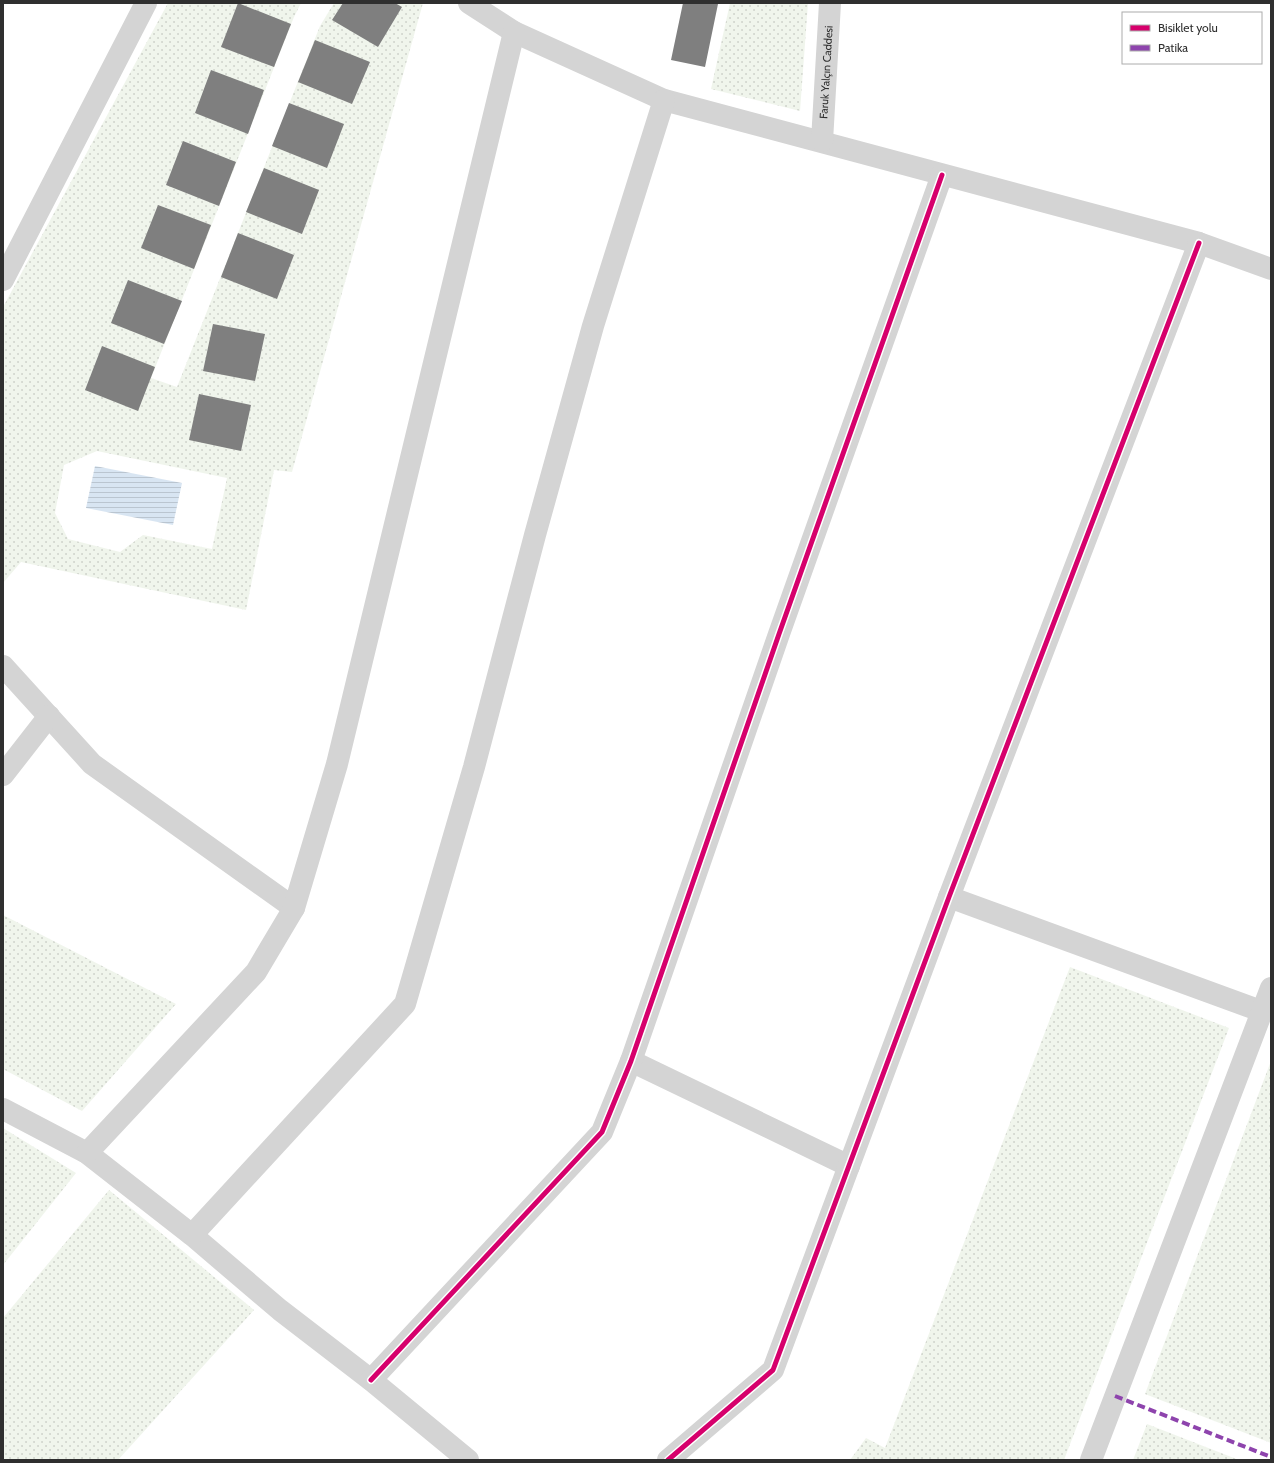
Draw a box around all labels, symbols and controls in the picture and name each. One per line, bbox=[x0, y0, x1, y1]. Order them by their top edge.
legend bbox=[1122, 12, 1262, 64]
text: Bisiklet yolu bbox=[1158, 20, 1218, 35]
street label: Faruk Yalçın Caddesi bbox=[816, 25, 836, 119]
text: Patika bbox=[1158, 40, 1188, 55]

